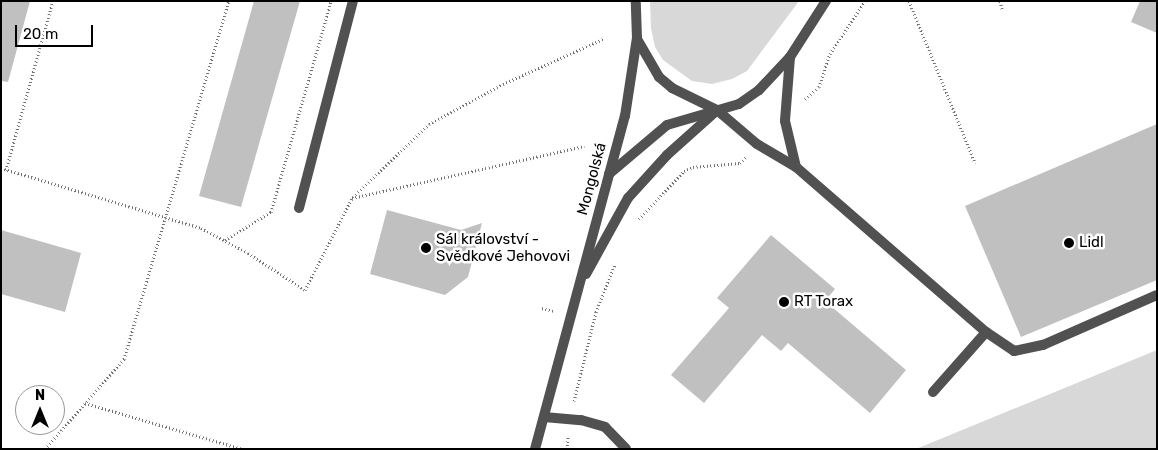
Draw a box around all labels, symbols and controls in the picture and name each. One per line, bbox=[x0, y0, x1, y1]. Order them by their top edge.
scale bar bbox=[18, 15, 95, 47]
text: 20 m bbox=[23, 25, 58, 43]
street label: Mongolská bbox=[574, 141, 610, 217]
place label: Sál království - Svědkové Jehovovi bbox=[436, 230, 570, 265]
place label: Lidl bbox=[1079, 234, 1104, 252]
marker: Lidl bbox=[1063, 237, 1075, 249]
marker: Sál království - Svědkové Jehovovi bbox=[420, 242, 432, 254]
place label: RT Torax bbox=[794, 293, 854, 311]
marker: RT Torax bbox=[778, 296, 790, 308]
north arrow bbox=[15, 385, 65, 435]
text: N bbox=[35, 387, 45, 404]

